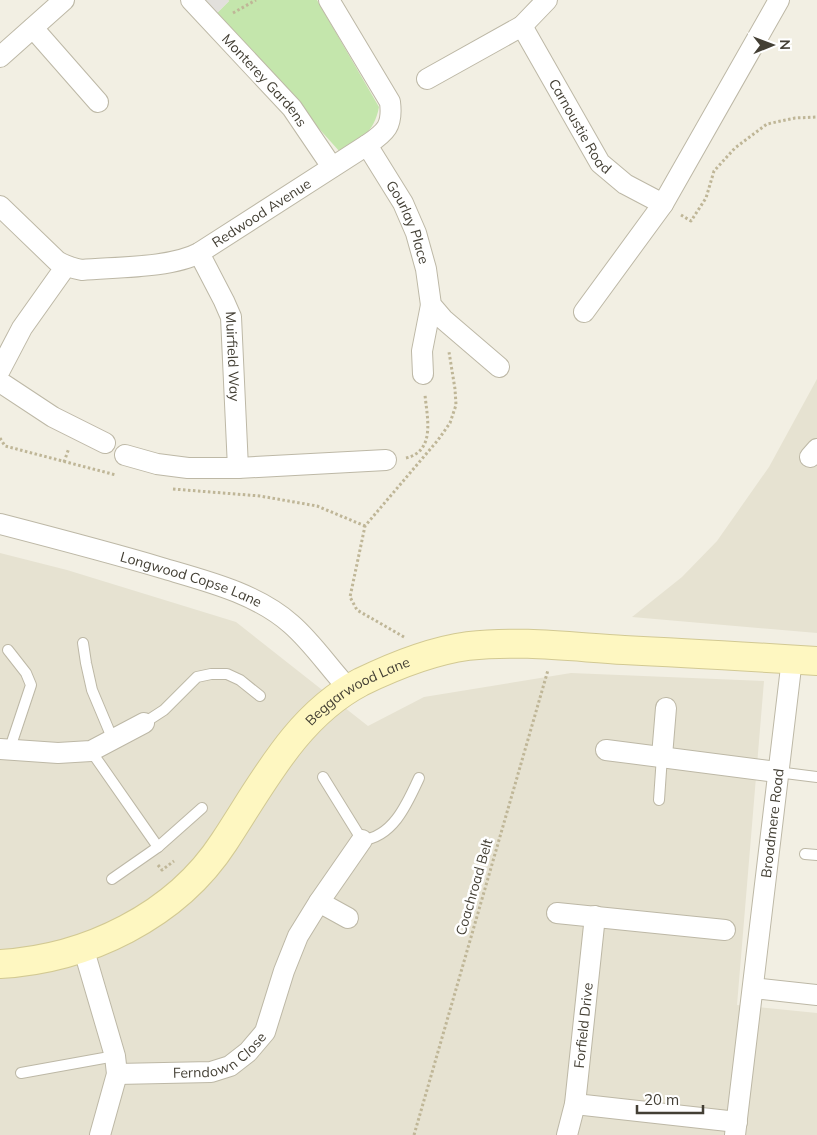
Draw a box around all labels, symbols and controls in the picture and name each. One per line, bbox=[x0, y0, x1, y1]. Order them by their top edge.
north arrow bbox=[747, 20, 797, 70]
street label: Monterey Gardens bbox=[218, 30, 311, 130]
text: N bbox=[776, 39, 794, 50]
street label: Carnoustie Road bbox=[545, 75, 615, 178]
street label: Redwood Avenue bbox=[208, 174, 314, 251]
street label: Gourlay Place bbox=[382, 177, 433, 266]
street label: Muirfield Way bbox=[222, 311, 244, 403]
street label: Longwood Copse Lane bbox=[118, 547, 265, 611]
street label: Beggarwood Lane bbox=[301, 653, 412, 729]
street label: Broadmere Road bbox=[757, 768, 788, 879]
street label: Coachroad Belt bbox=[452, 837, 496, 937]
street label: Forfield Drive bbox=[570, 982, 597, 1069]
street label: Ferndown Close bbox=[173, 1028, 270, 1082]
scale bar bbox=[637, 1082, 703, 1114]
text: 20 m bbox=[644, 1090, 679, 1109]

